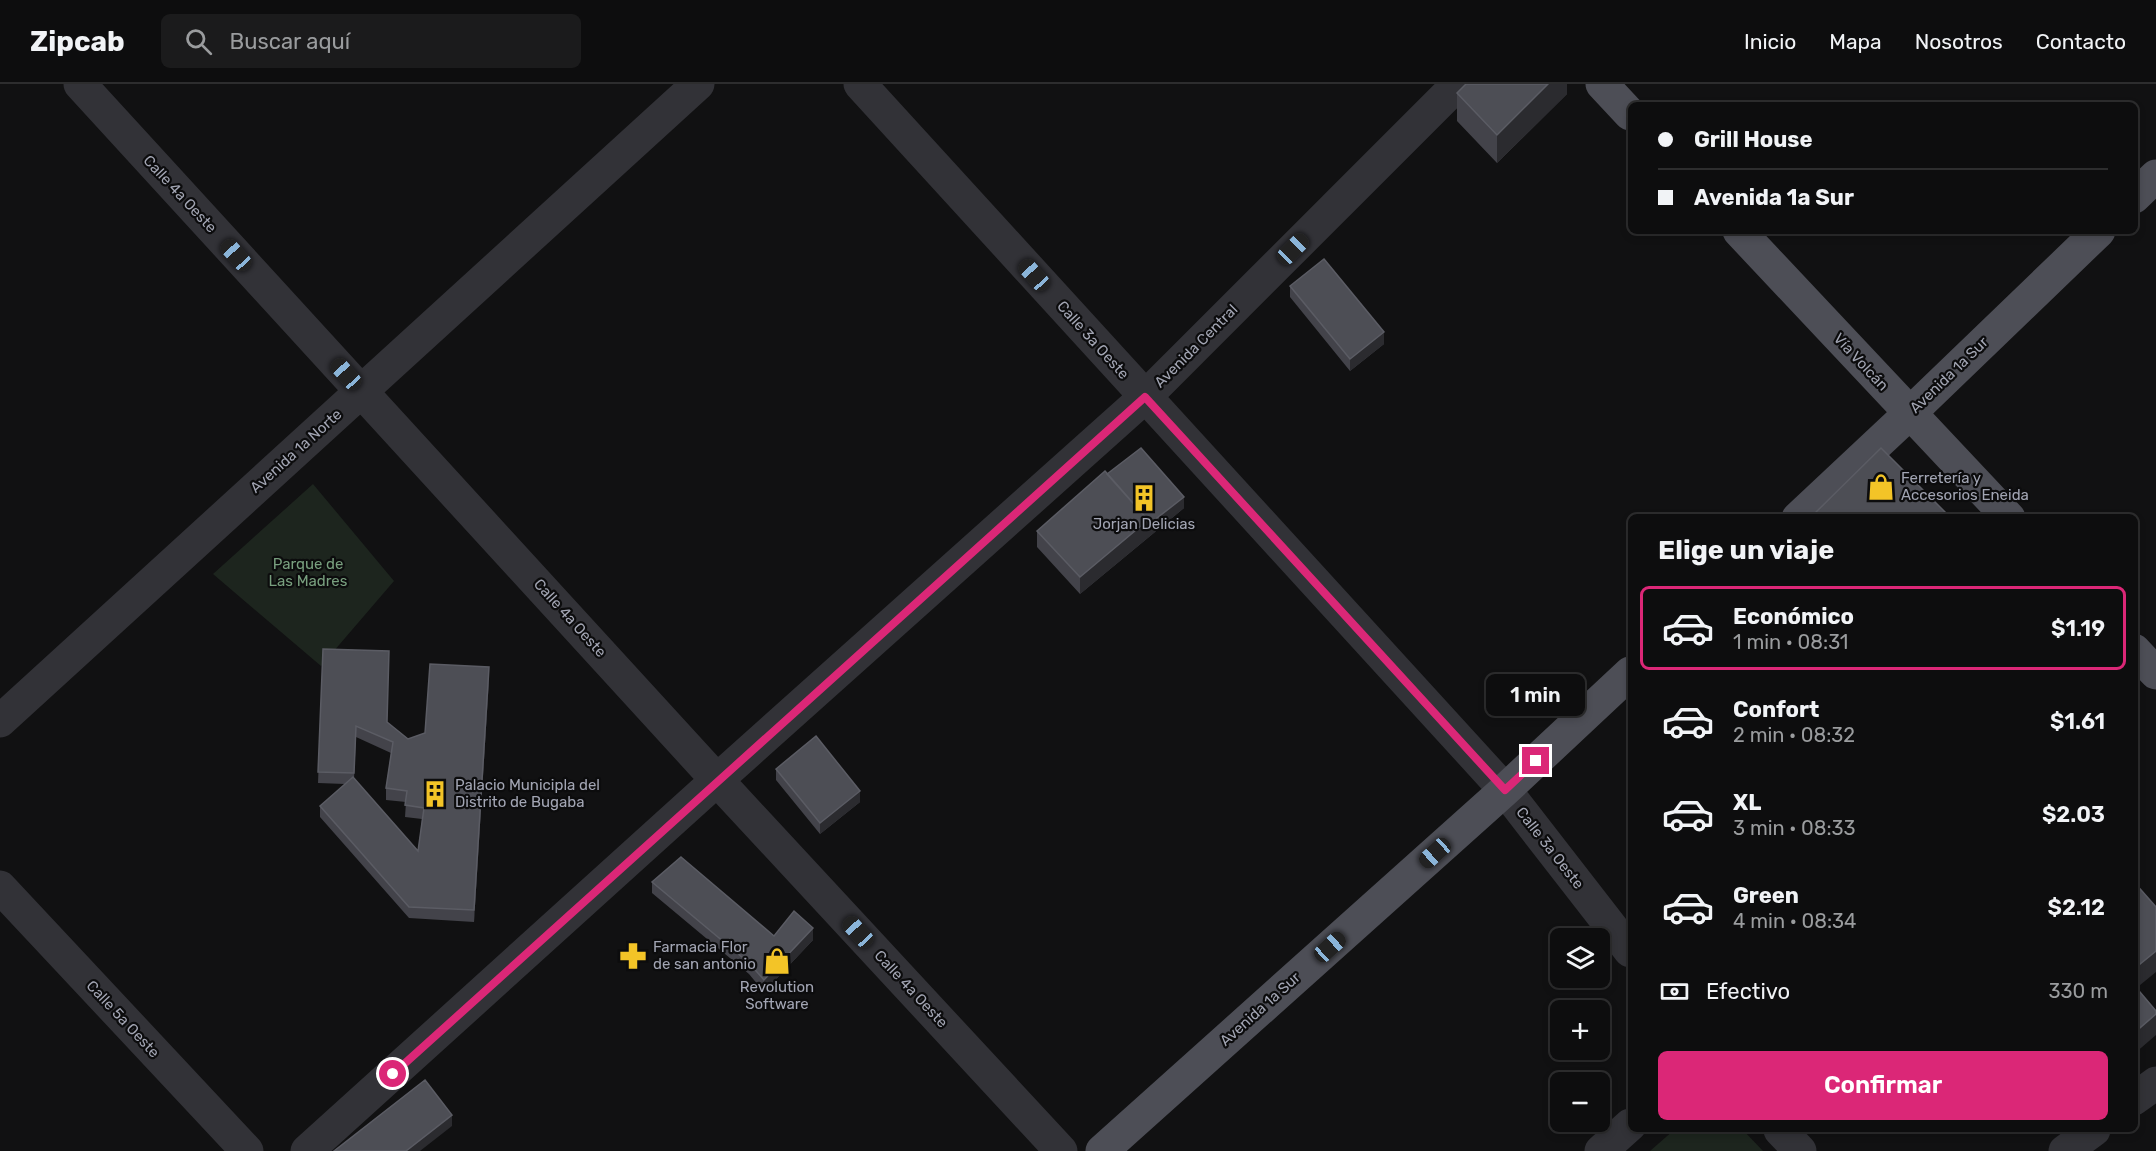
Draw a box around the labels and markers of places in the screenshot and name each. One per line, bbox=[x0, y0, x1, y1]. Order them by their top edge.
place label: Ferretería y Accesorios Eneida bbox=[1901, 469, 2029, 504]
shop icon: Ferretería y Accesorios Eneida bbox=[1866, 472, 1896, 502]
building icon: Jorjan Delicias bbox=[1129, 483, 1159, 513]
place label: Jorjan Delicias bbox=[1093, 515, 1196, 533]
place label: Palacio Municipla del Distrito de Bugaba bbox=[455, 776, 600, 811]
building icon: Palacio Municipla del Distrito de Bugaba bbox=[420, 779, 450, 809]
place label: Farmacia Flor de san antonio bbox=[653, 938, 756, 973]
pharmacy icon: Farmacia Flor de san antonio bbox=[618, 941, 648, 971]
shop icon: Revolution Software bbox=[762, 946, 792, 976]
place label: Revolution Software bbox=[740, 978, 814, 1013]

